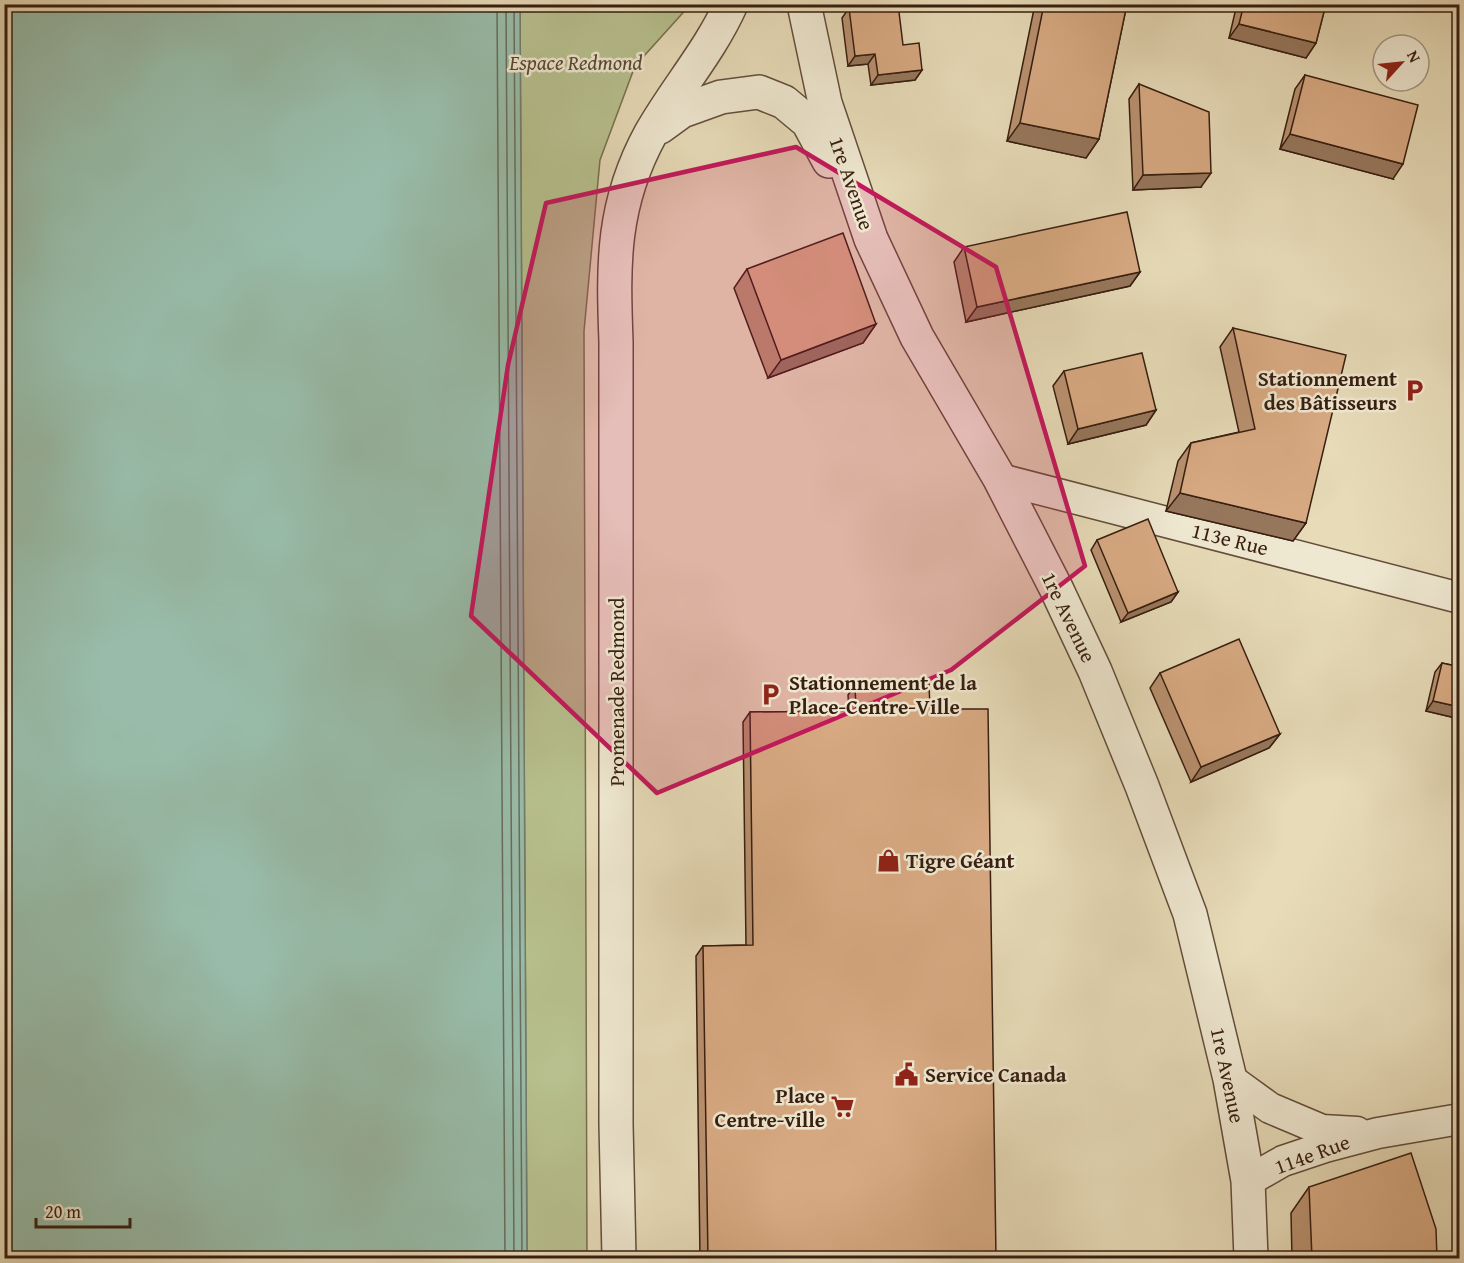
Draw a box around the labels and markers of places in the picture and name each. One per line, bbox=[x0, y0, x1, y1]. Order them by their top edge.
place label: Stationnement des Bâtisseurs bbox=[1258, 363, 1397, 418]
parking icon: Stationnement des Bâtisseurs bbox=[1402, 377, 1428, 403]
place label: Stationnement de la Place-Centre-Ville bbox=[789, 667, 977, 722]
parking icon: Stationnement de la Place-Centre-Ville bbox=[758, 681, 784, 707]
place label: Tigre Géant bbox=[906, 845, 1014, 876]
shop icon: Tigre Géant bbox=[875, 847, 901, 873]
place label: Service Canada bbox=[925, 1059, 1067, 1090]
public building icon: Service Canada bbox=[894, 1061, 920, 1087]
place label: Place Centre-ville bbox=[715, 1080, 825, 1135]
supermarket icon: Place Centre-ville bbox=[830, 1094, 856, 1120]

